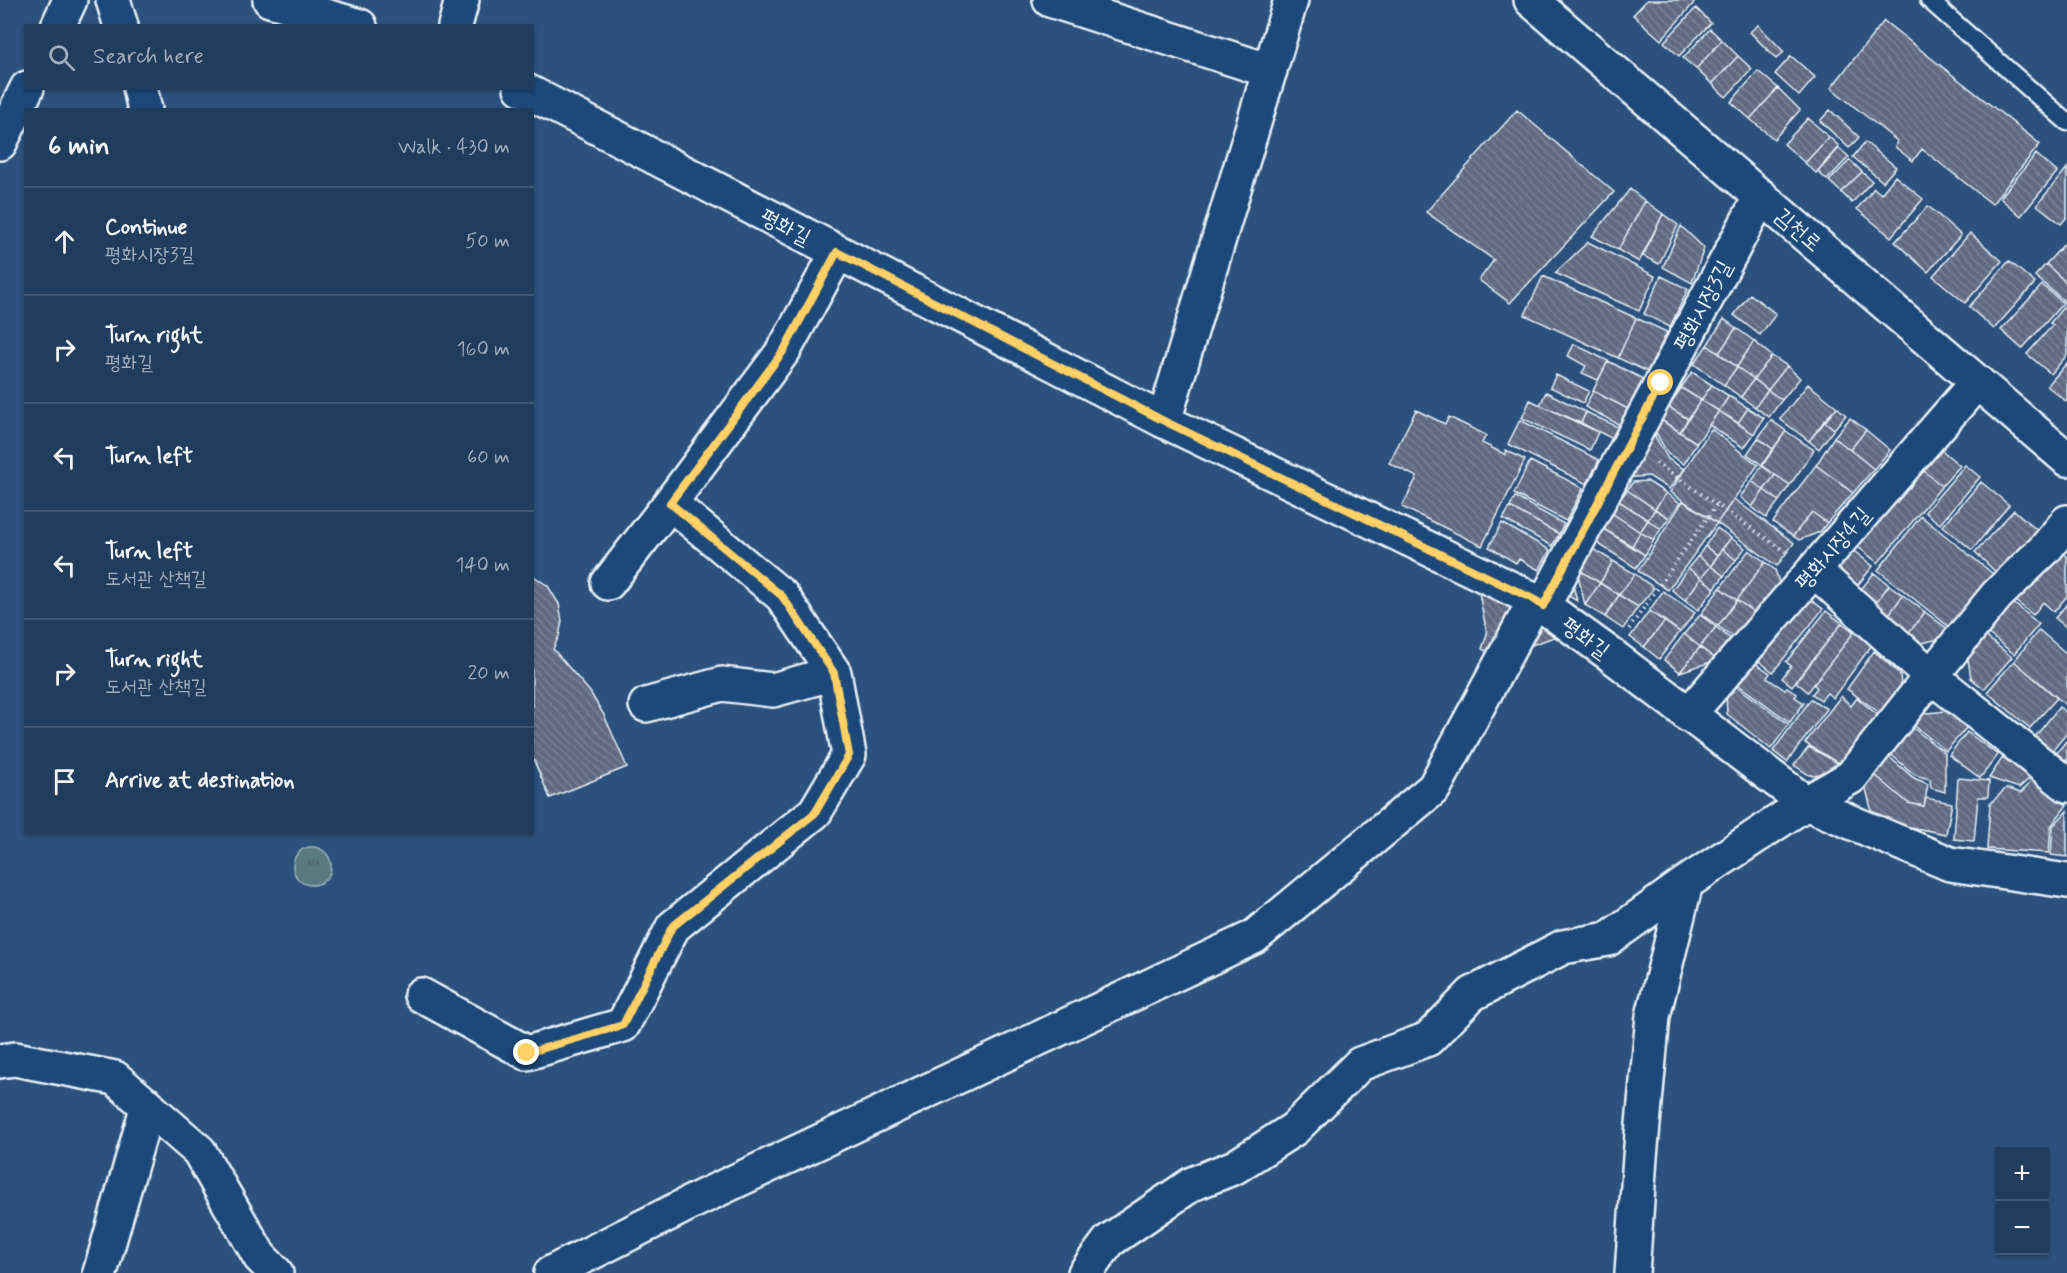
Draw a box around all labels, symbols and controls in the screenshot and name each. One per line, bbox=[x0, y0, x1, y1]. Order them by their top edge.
search box bbox=[24, 24, 534, 90]
icon: search bbox=[45, 41, 78, 74]
text: Search here bbox=[93, 43, 204, 71]
text: 6 min bbox=[48, 130, 110, 164]
text: Walk · 430 m bbox=[398, 134, 510, 161]
street label: 평화길 bbox=[755, 203, 815, 252]
street label: 김천로 bbox=[1768, 203, 1827, 258]
text: Continue bbox=[105, 214, 187, 242]
icon: ahead bbox=[48, 225, 81, 258]
text: 50 m bbox=[465, 228, 510, 255]
text: 평화시장3길 bbox=[105, 242, 195, 269]
street label: 평화시장3길 bbox=[1668, 256, 1739, 356]
text: Turn right bbox=[105, 322, 203, 350]
icon: right bbox=[48, 333, 81, 366]
text: 160 m bbox=[457, 336, 510, 363]
text: 평화길 bbox=[105, 350, 153, 377]
route start bbox=[1647, 369, 1673, 395]
icon: left bbox=[48, 441, 81, 474]
text: Turn left bbox=[105, 443, 193, 471]
text: 60 m bbox=[467, 444, 510, 471]
street label: 평화시장4길 bbox=[1790, 502, 1878, 597]
text: Turn left bbox=[105, 538, 193, 566]
icon: left bbox=[48, 549, 81, 582]
text: 140 m bbox=[456, 552, 510, 579]
text: 도서관 산책길 bbox=[105, 566, 207, 593]
street label: 평화길 bbox=[1555, 612, 1615, 666]
text: Turn right bbox=[105, 646, 203, 674]
icon: right bbox=[48, 657, 81, 690]
text: 20 m bbox=[467, 660, 510, 687]
text: 도서관 산책길 bbox=[105, 674, 207, 701]
icon: arrive bbox=[48, 765, 81, 798]
text: Arrive at destination bbox=[105, 767, 295, 795]
route end bbox=[513, 1039, 539, 1065]
map controls bbox=[1995, 1147, 2049, 1255]
button: + bbox=[1995, 1147, 2049, 1201]
button: − bbox=[1995, 1201, 2049, 1255]

